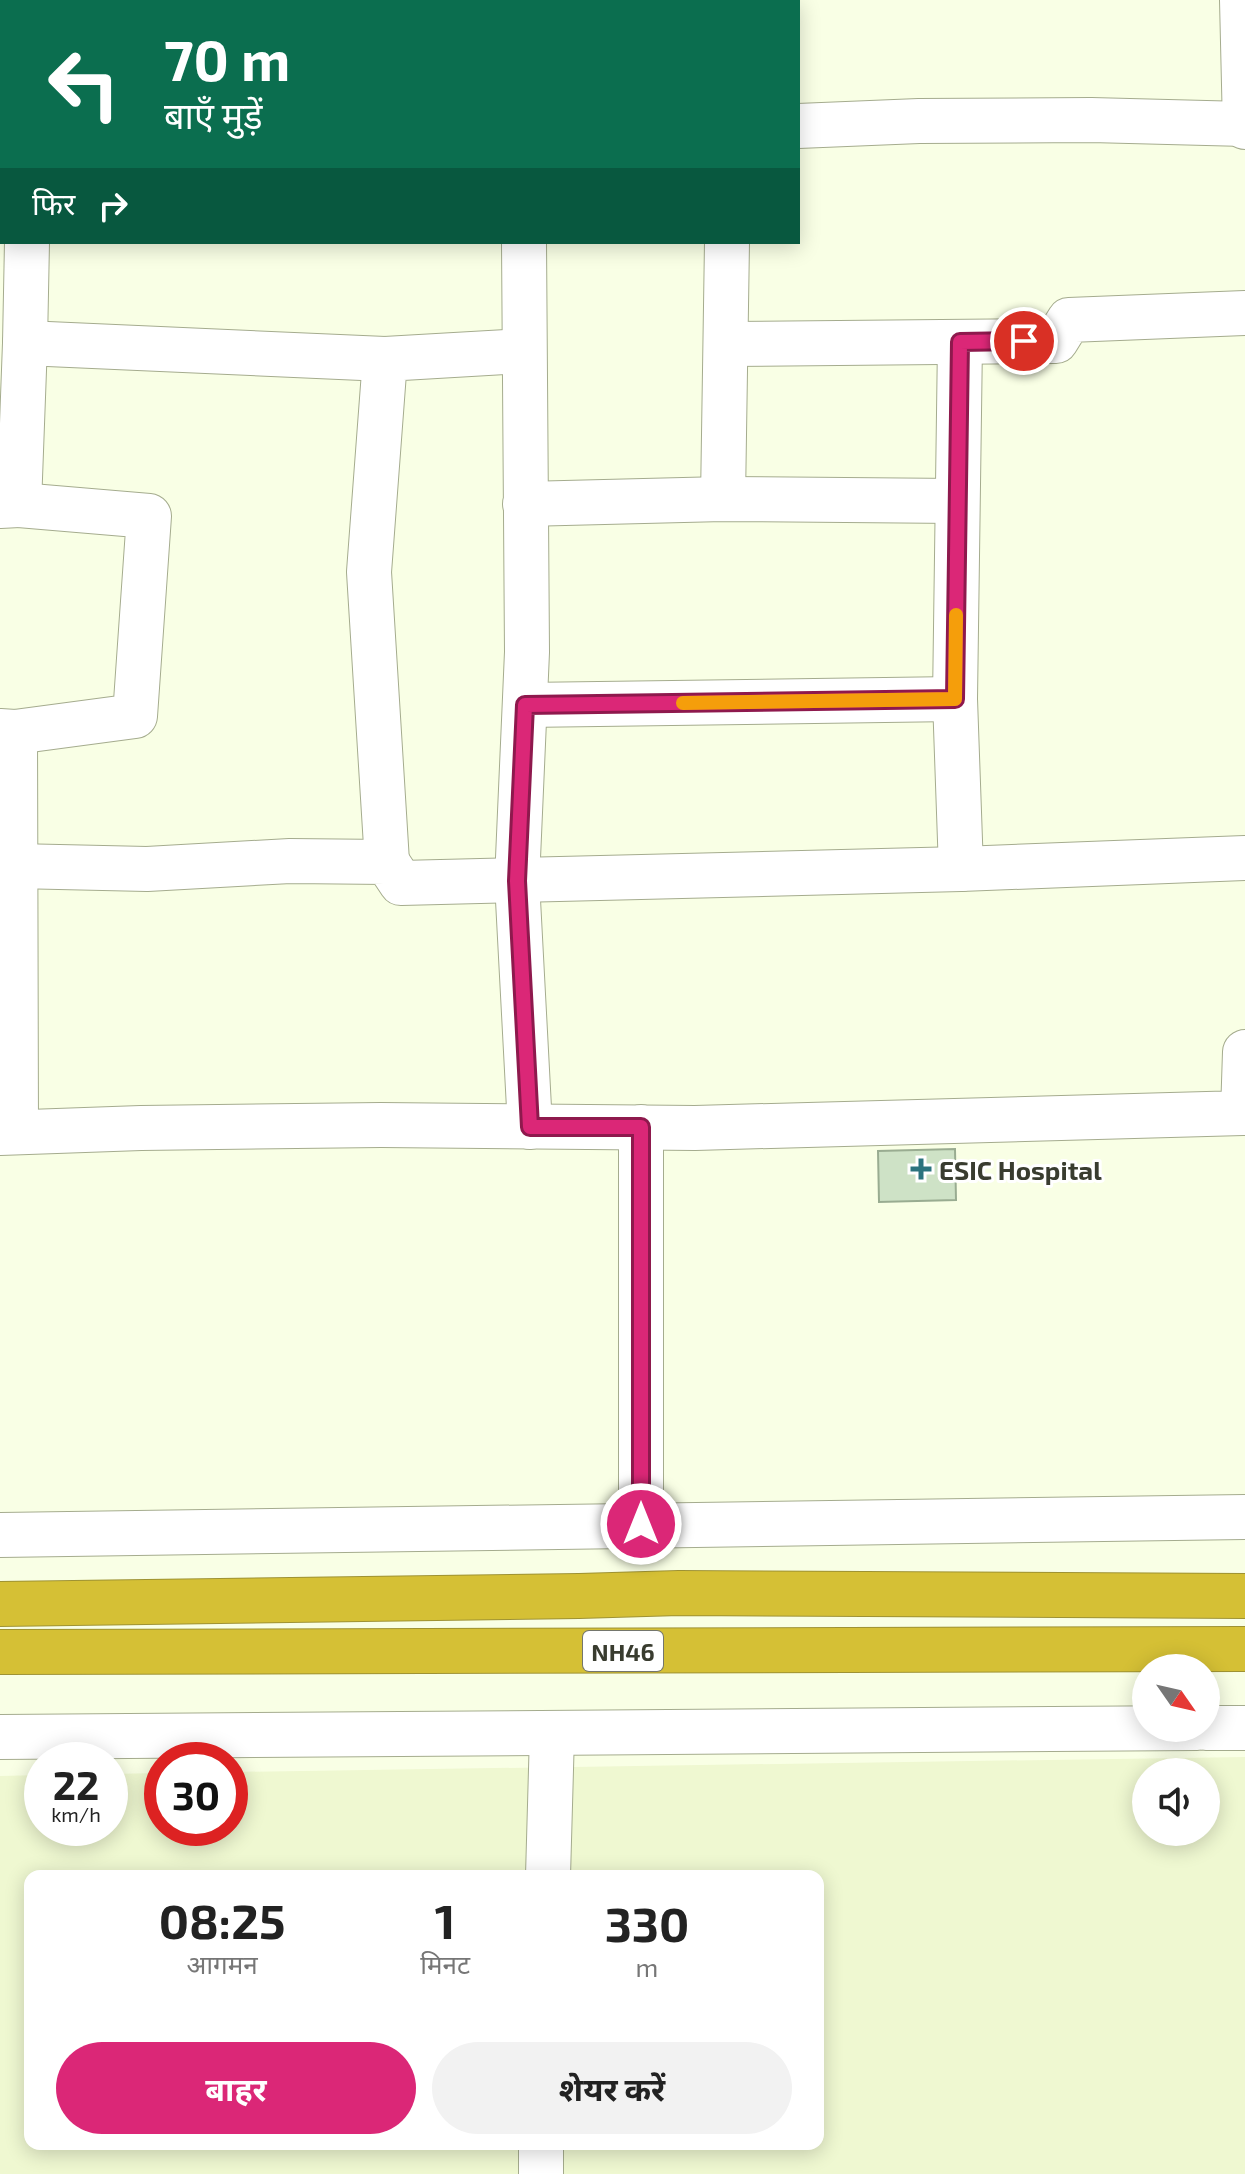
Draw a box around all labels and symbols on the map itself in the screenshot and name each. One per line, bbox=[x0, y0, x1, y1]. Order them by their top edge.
pin bbox=[990, 307, 1058, 375]
place label: ESIC Hospital bbox=[939, 1154, 1102, 1185]
marker: ESIC Hospital bbox=[910, 1158, 932, 1180]
position arrow bbox=[599, 1482, 683, 1566]
road number: NH46 bbox=[583, 1631, 663, 1671]
north arrow bbox=[1132, 1654, 1220, 1742]
speed limit sign: 30 bbox=[144, 1742, 248, 1846]

